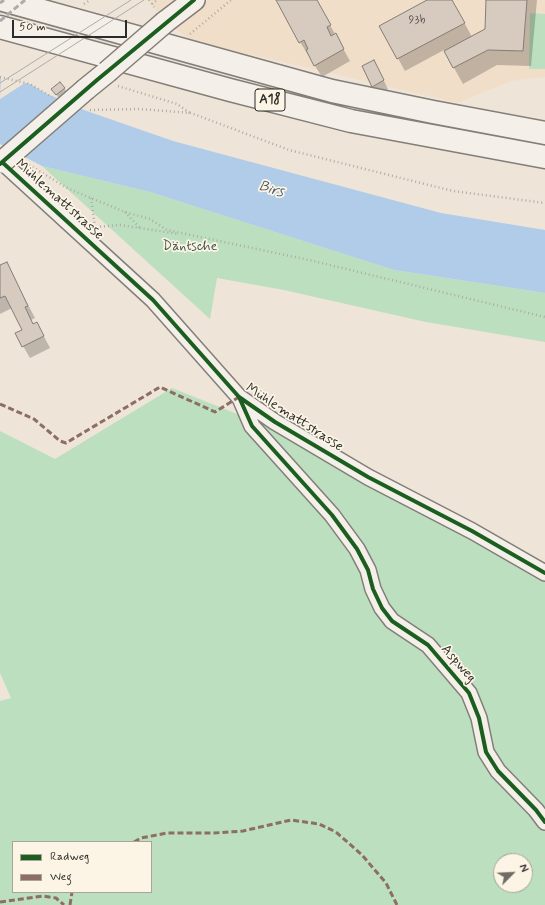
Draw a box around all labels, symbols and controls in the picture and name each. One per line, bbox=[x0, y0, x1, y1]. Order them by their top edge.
scale bar bbox=[14, 12, 129, 38]
house number: 93b bbox=[409, 13, 425, 27]
text: 50 m bbox=[19, 19, 46, 35]
road number: A18 bbox=[255, 89, 285, 111]
street label: Mühlemattstrasse bbox=[11, 156, 107, 244]
water label: Birs bbox=[256, 178, 286, 202]
park label: Däntsche bbox=[163, 239, 217, 255]
street label: Mühlemattstrasse bbox=[242, 380, 346, 456]
street label: Aspweg bbox=[437, 642, 479, 686]
legend bbox=[12, 841, 152, 893]
text: Radweg bbox=[50, 849, 89, 865]
north arrow bbox=[493, 853, 533, 893]
text: N bbox=[515, 862, 531, 875]
text: Weg bbox=[50, 869, 72, 885]

